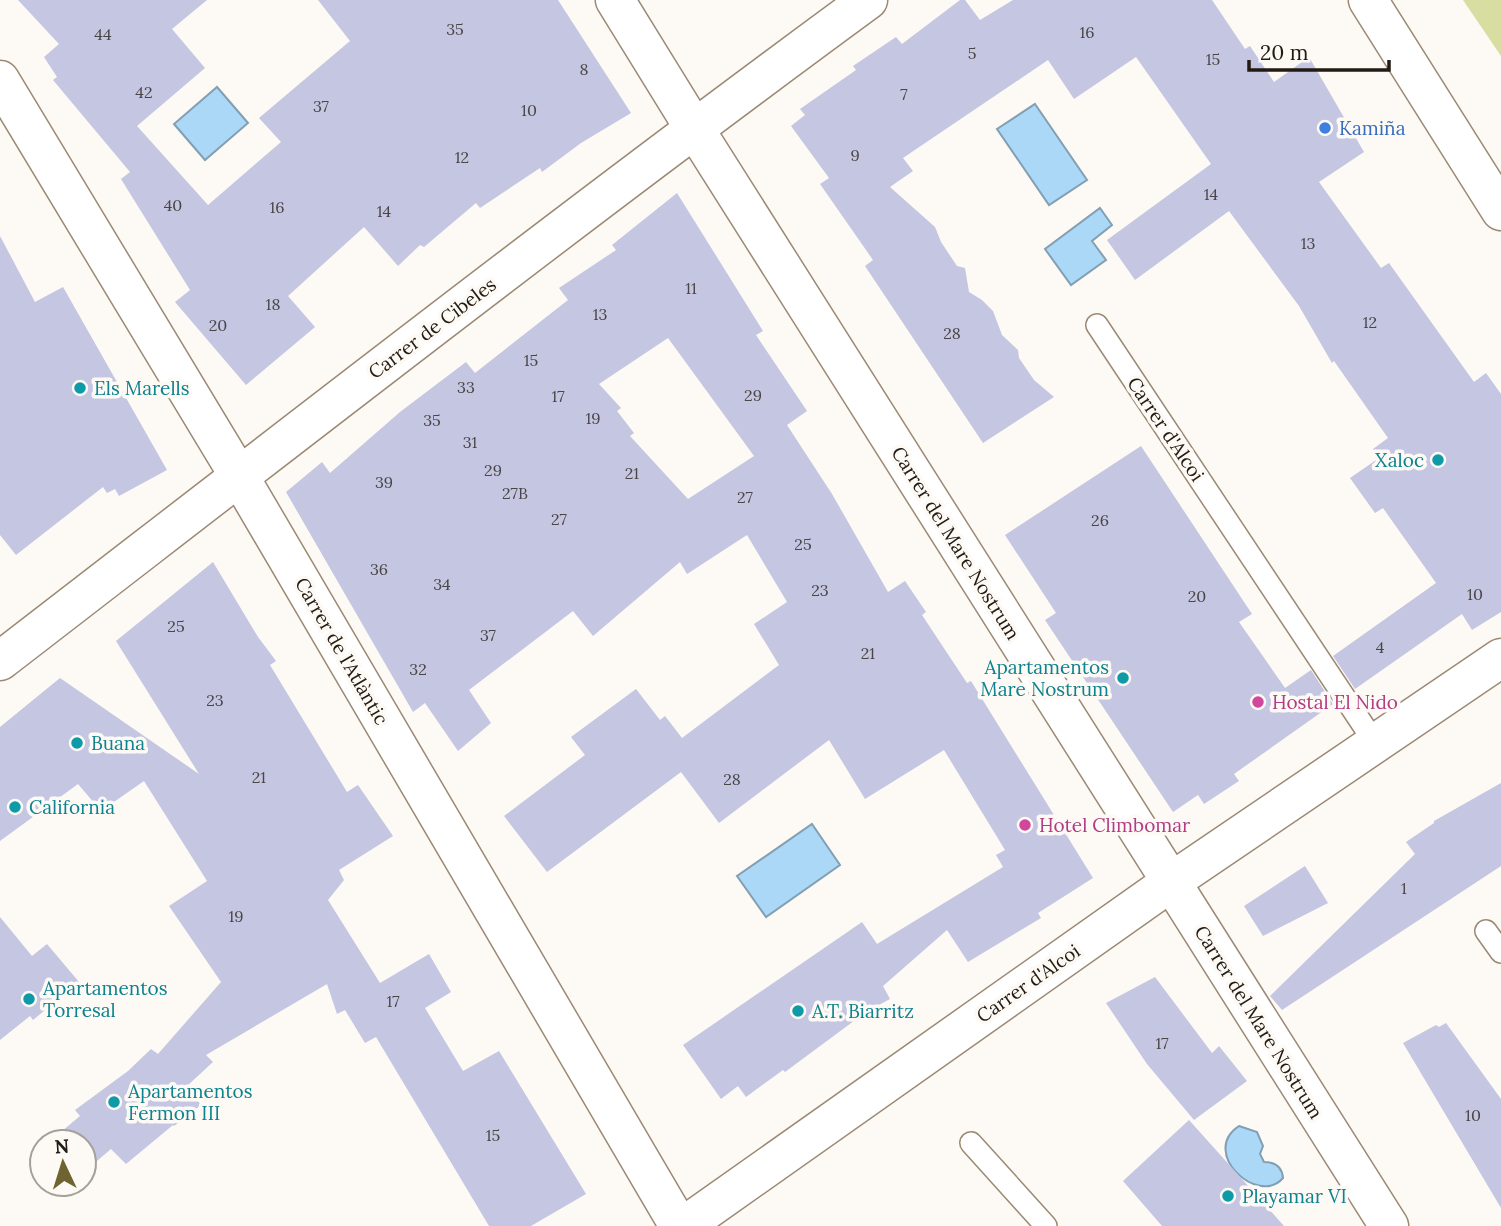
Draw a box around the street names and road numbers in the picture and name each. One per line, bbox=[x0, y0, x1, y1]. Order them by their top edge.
street label: Carrer de Cibeles bbox=[363, 272, 501, 384]
street label: Carrer d'Alcoi bbox=[1122, 372, 1210, 486]
street label: Carrer del Mare Nostrum bbox=[887, 442, 1025, 644]
street label: Carrer de l'Atlàntic bbox=[290, 573, 394, 729]
street label: Carrer del Mare Nostrum bbox=[1190, 921, 1328, 1123]
street label: Carrer d'Alcoi bbox=[972, 939, 1084, 1027]

